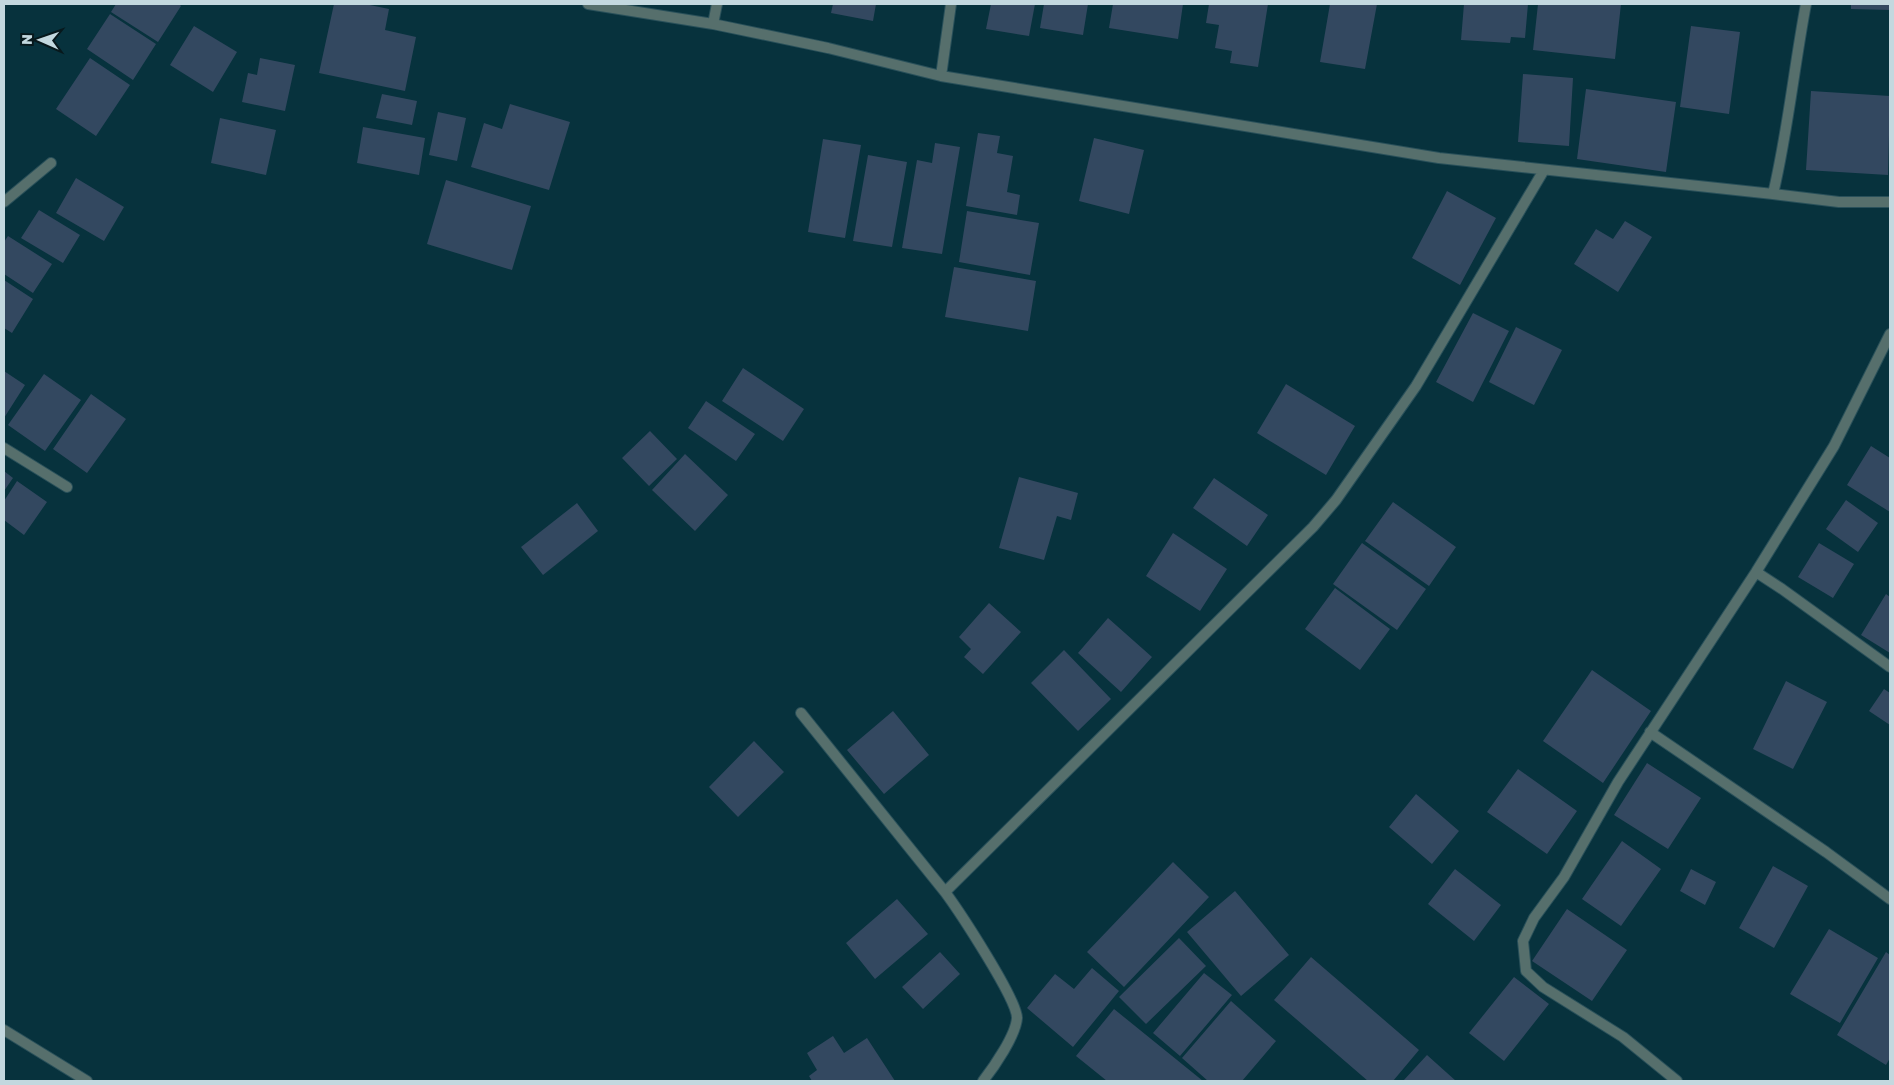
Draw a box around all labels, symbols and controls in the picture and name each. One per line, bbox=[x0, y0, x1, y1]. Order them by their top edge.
north arrow bbox=[15, 15, 65, 65]
text: N bbox=[18, 34, 35, 45]

